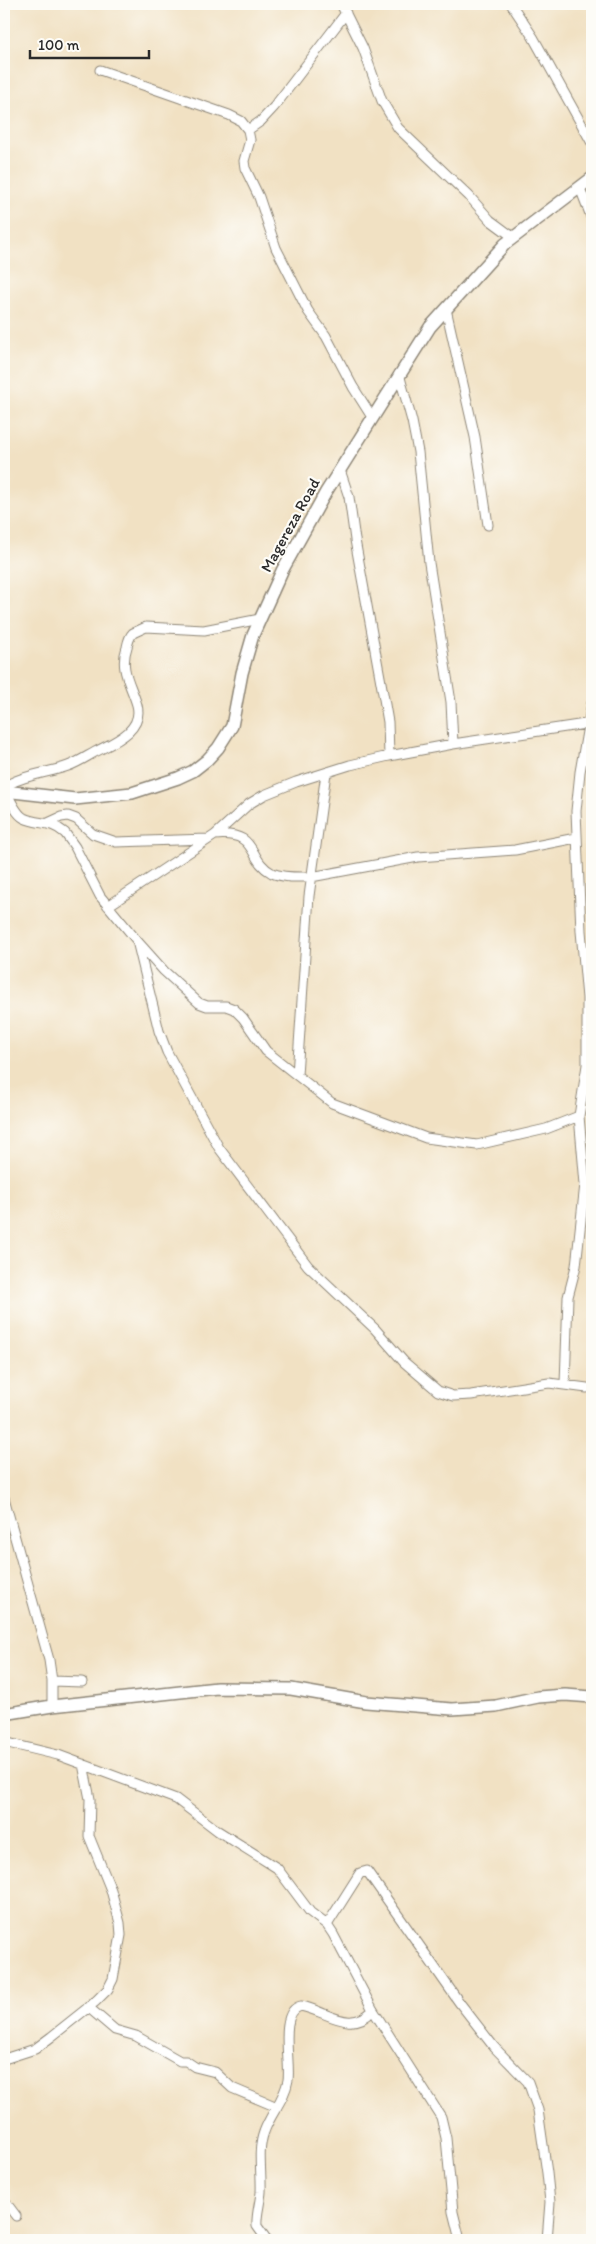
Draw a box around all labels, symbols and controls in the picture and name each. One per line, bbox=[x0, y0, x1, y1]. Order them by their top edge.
scale bar bbox=[30, 28, 149, 60]
text: 100 m bbox=[38, 36, 80, 54]
street label: Magereza Road bbox=[256, 474, 324, 575]

